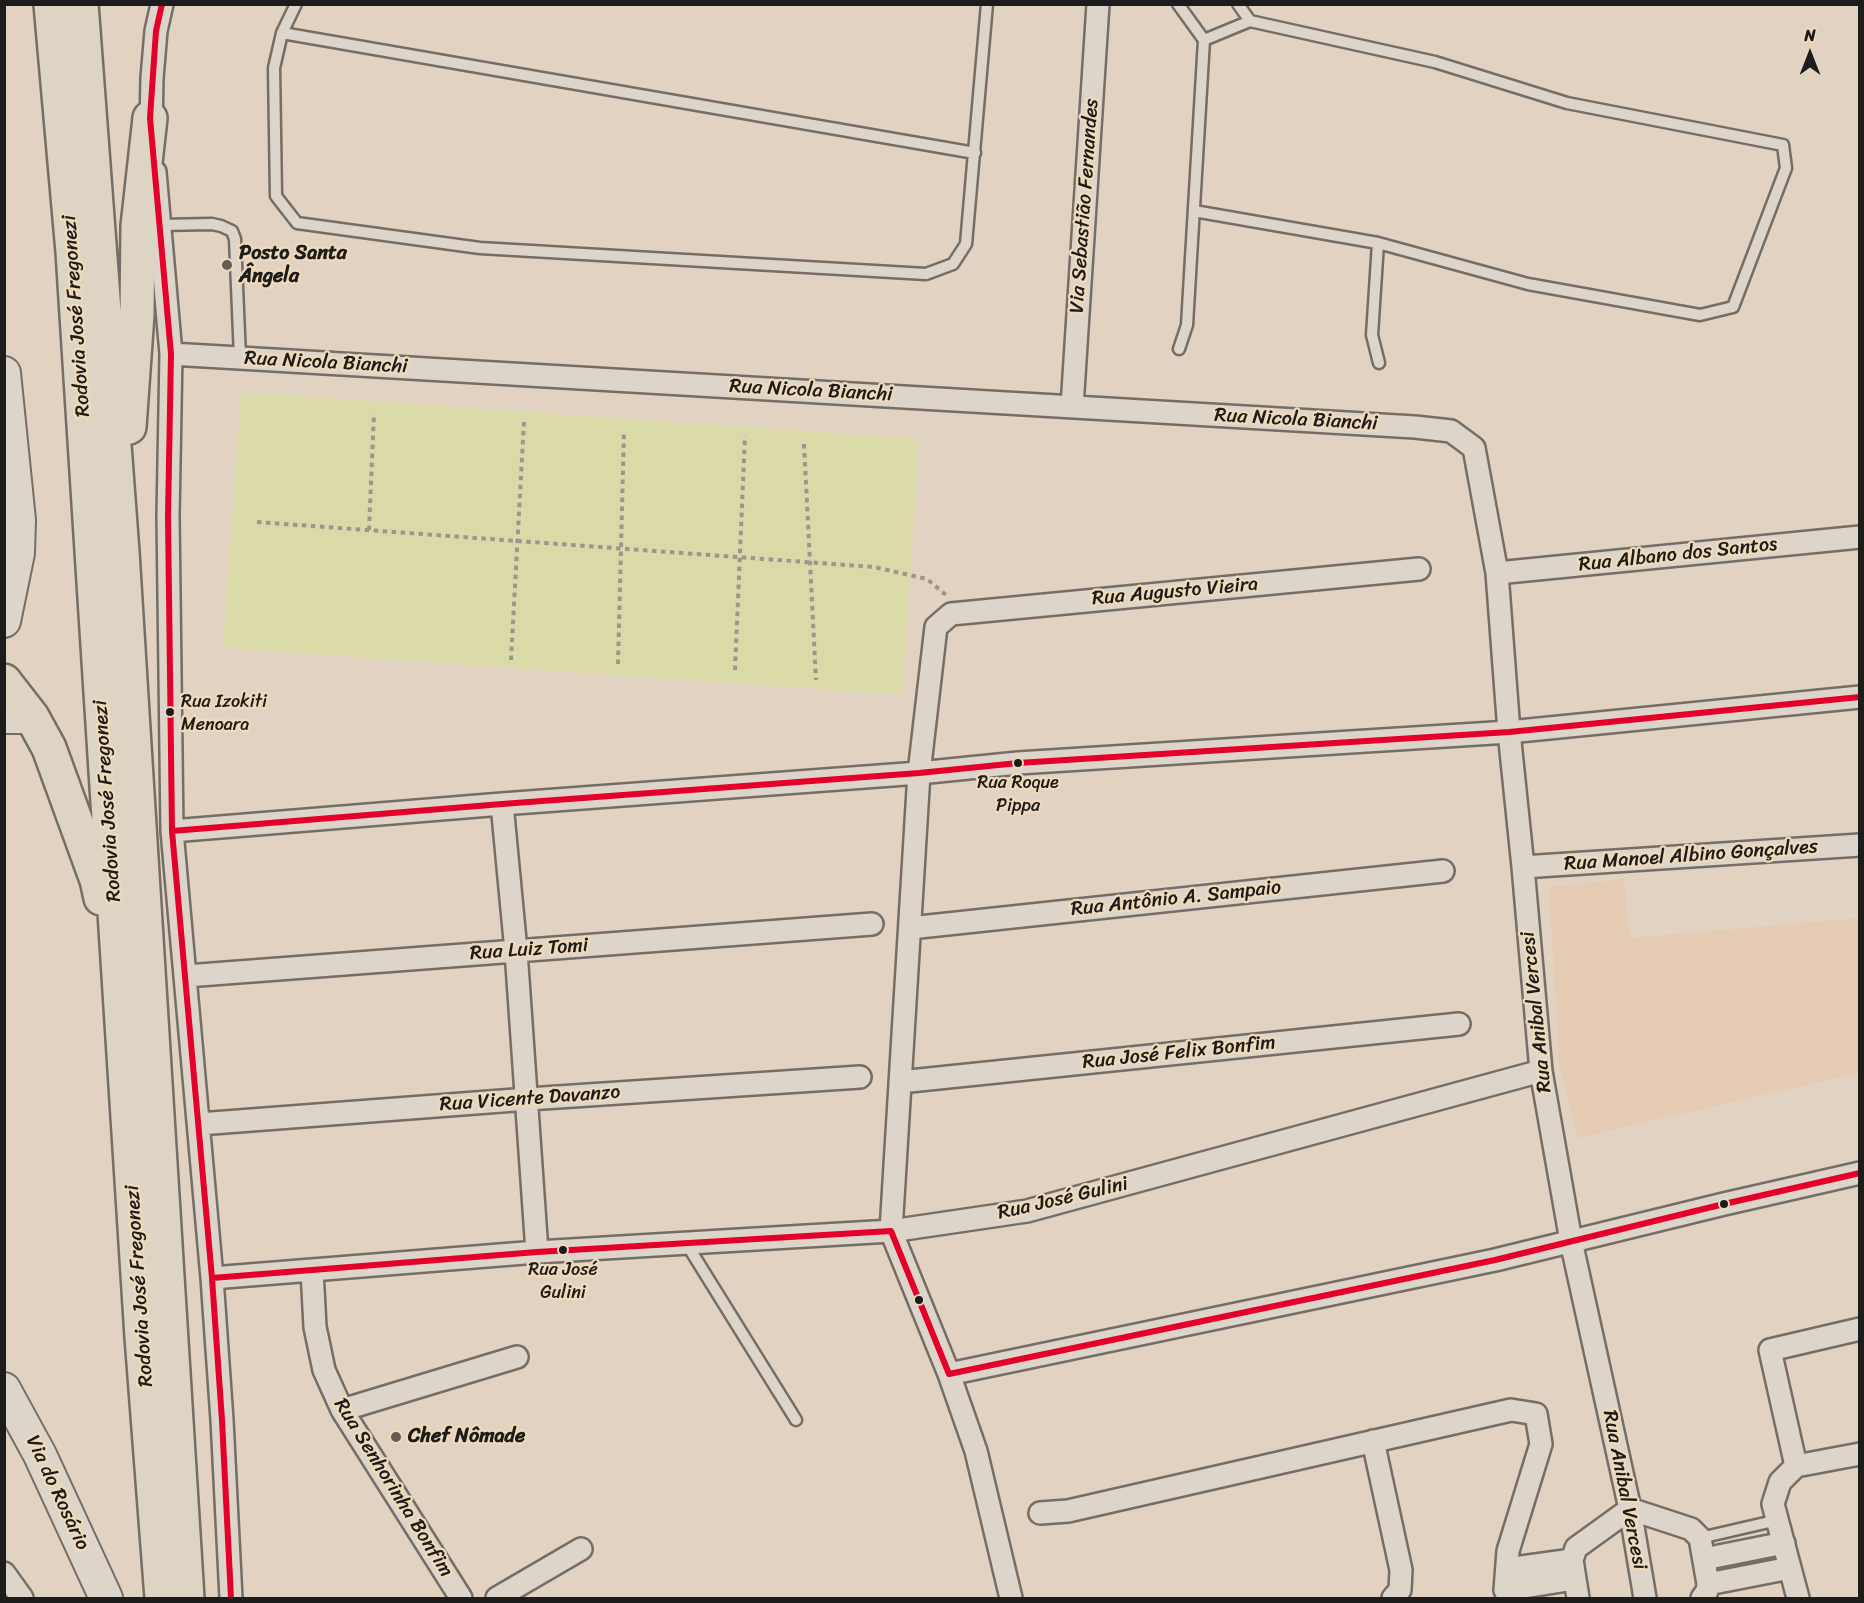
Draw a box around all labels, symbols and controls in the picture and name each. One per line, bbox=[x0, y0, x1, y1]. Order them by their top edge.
text: N bbox=[1804, 21, 1816, 50]
north arrow bbox=[1780, 24, 1840, 84]
street label: Via Sebastião Fernandes bbox=[1066, 98, 1104, 314]
street label: Rodovia José Fregonezi bbox=[58, 214, 96, 418]
place label: Posto Santa Ângela bbox=[239, 242, 347, 289]
marker: Posto Santa Ângela bbox=[220, 258, 234, 272]
street label: Rua Nicola Bianchi bbox=[244, 347, 408, 379]
street label: Rua Nicola Bianchi bbox=[729, 375, 893, 407]
street label: Rua Nicola Bianchi bbox=[1214, 404, 1378, 436]
street label: Rua Albano dos Santos bbox=[1578, 533, 1778, 577]
street label: Rua Augusto Vieira bbox=[1091, 573, 1259, 611]
place label: Rua Izokiti Menoara bbox=[181, 691, 267, 734]
street label: Rodovia José Fregonezi bbox=[89, 699, 127, 903]
marker: Rua Izokiti Menoara bbox=[164, 706, 176, 718]
marker: Rua Roque Pippa bbox=[1012, 757, 1024, 769]
place label: Rua Roque Pippa bbox=[977, 772, 1059, 814]
street label: Rua Manoel Albino Gonçalves bbox=[1563, 835, 1819, 877]
street label: Rua Antônio A. Sampaio bbox=[1070, 876, 1282, 922]
street label: Rua Anibal Vercesi bbox=[1517, 930, 1557, 1094]
street label: Rua Luiz Tomi bbox=[469, 934, 589, 966]
street label: Rua José Felix Bonfim bbox=[1081, 1031, 1277, 1075]
street label: Rua Vicente Davanzo bbox=[439, 1081, 621, 1117]
street label: Rua José Gulini bbox=[995, 1172, 1131, 1226]
street label: Rodovia José Fregonezi bbox=[121, 1184, 159, 1388]
unlabelled marker bbox=[1718, 1198, 1730, 1210]
marker: Rua José Gulini bbox=[557, 1244, 569, 1256]
place label: Rua José Gulini bbox=[528, 1259, 598, 1302]
unlabelled marker bbox=[913, 1294, 925, 1306]
street label: Rua Senhorinha Bonfim bbox=[328, 1394, 458, 1582]
street label: Rua Anibal Vercesi bbox=[1597, 1408, 1651, 1572]
place label: Chef Nômade bbox=[408, 1425, 525, 1449]
marker: Chef Nômade bbox=[389, 1430, 403, 1444]
street label: Via do Rosário bbox=[20, 1432, 94, 1554]

